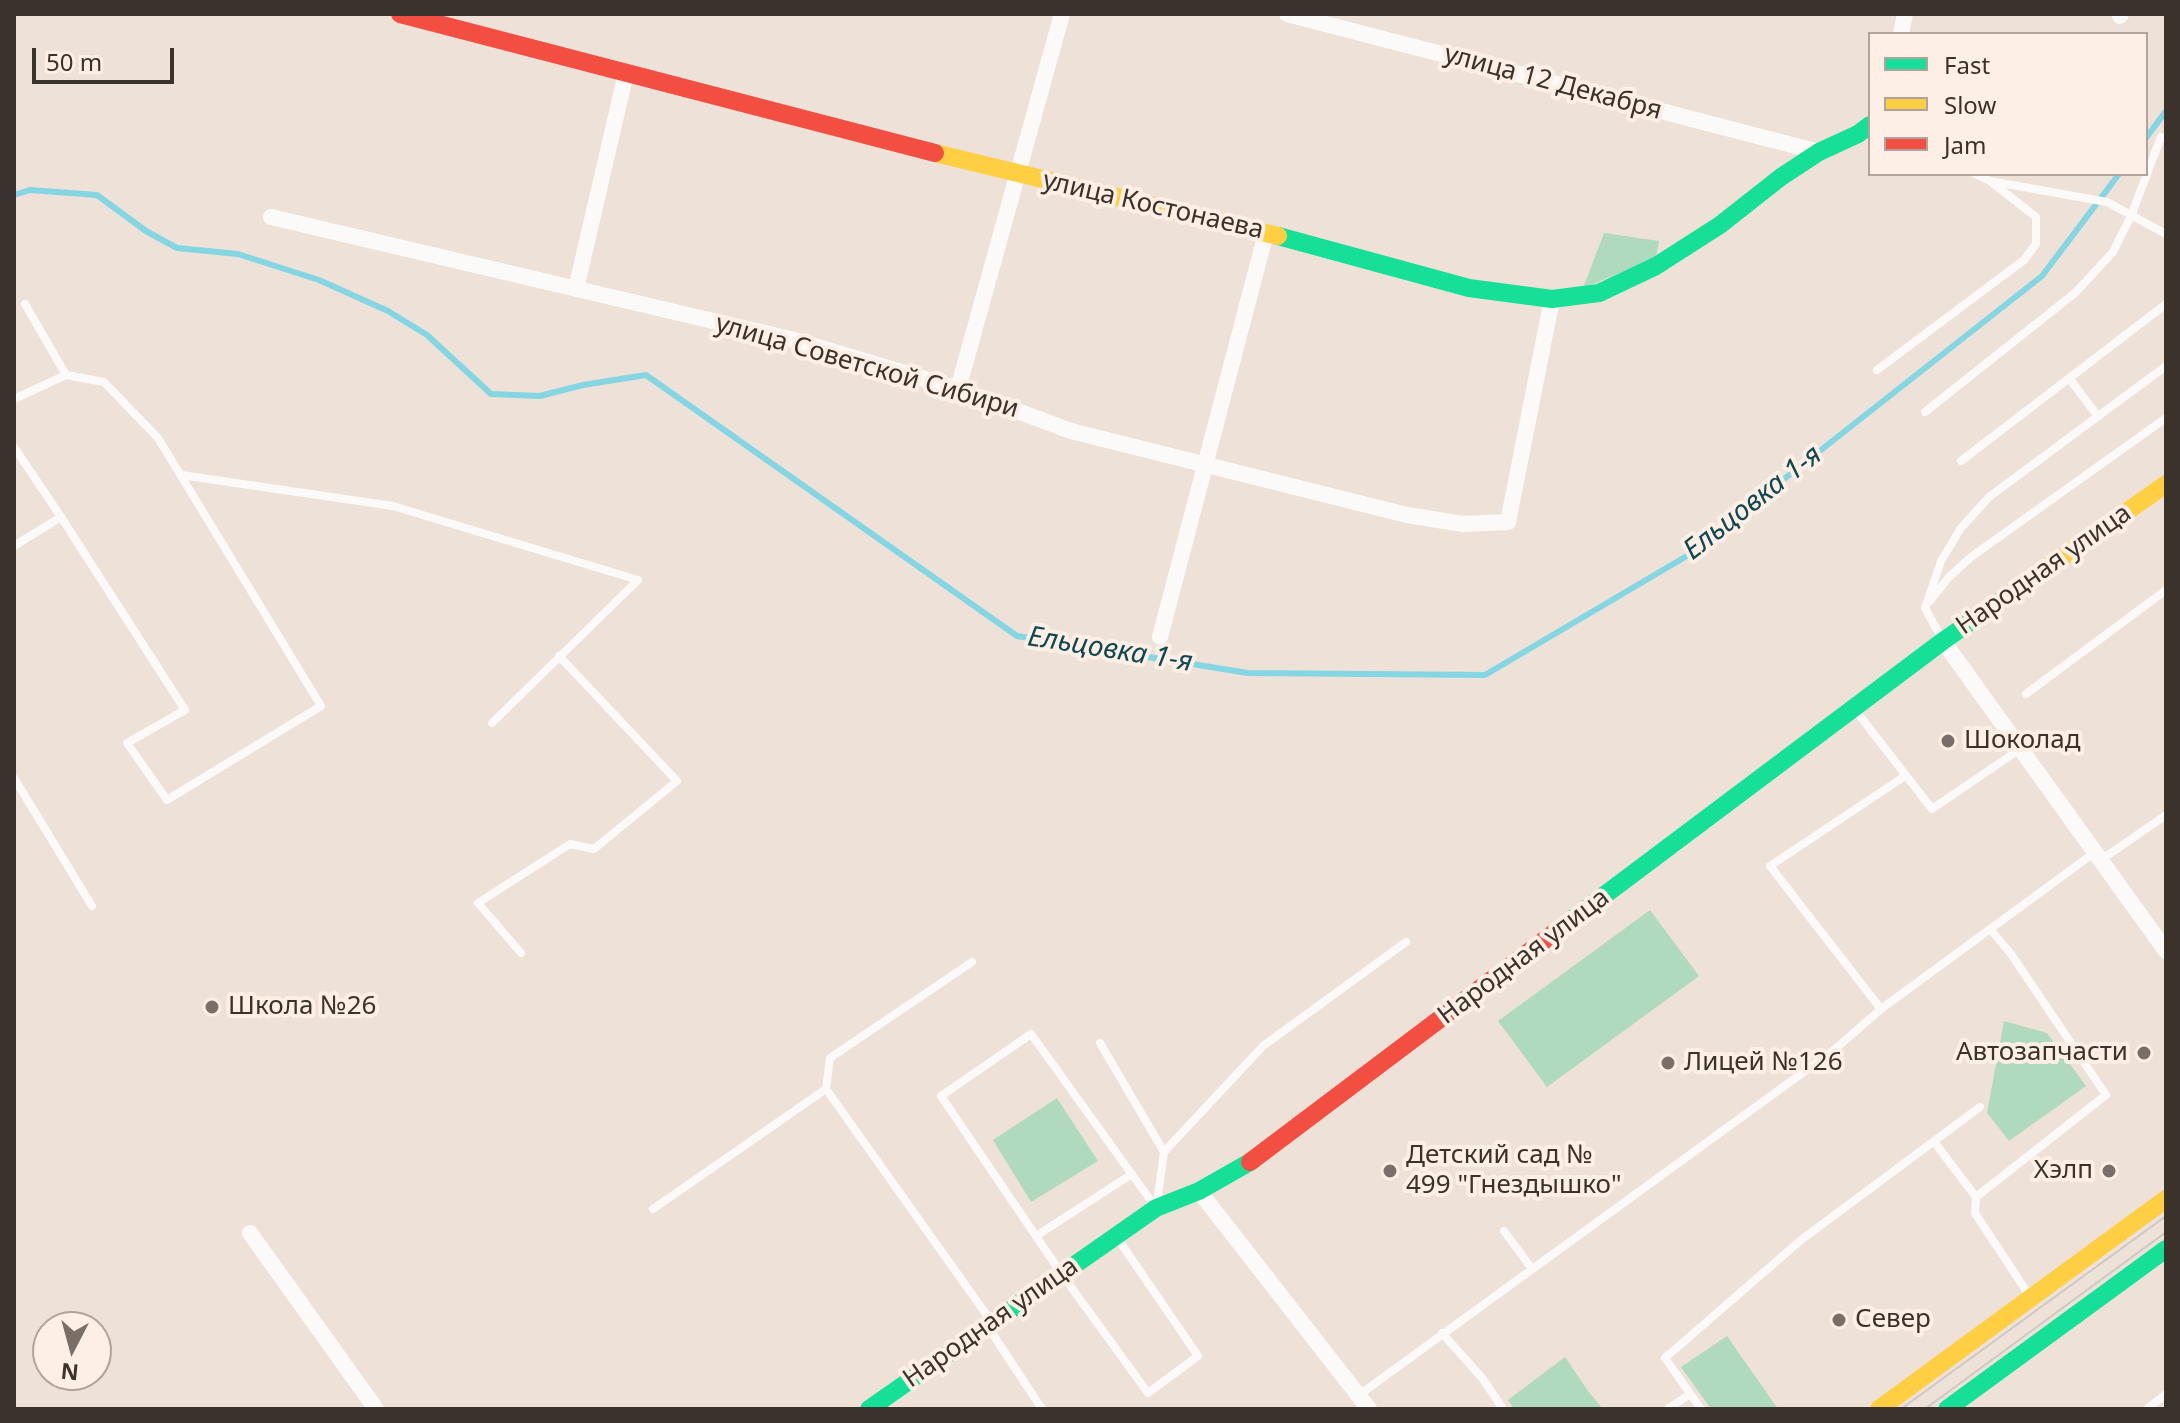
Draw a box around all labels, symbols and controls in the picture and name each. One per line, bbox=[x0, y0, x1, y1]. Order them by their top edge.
scale bar bbox=[36, 32, 178, 82]
legend bbox=[1868, 32, 2148, 176]
street label: улица 12 Декабря bbox=[1441, 39, 1665, 127]
text: 50 m bbox=[46, 45, 102, 78]
text: Fast bbox=[1944, 48, 1990, 81]
text: Slow bbox=[1944, 88, 1996, 121]
text: Jam bbox=[1944, 128, 1986, 161]
street label: улица Костонаева bbox=[1040, 165, 1266, 247]
street label: улица Советской Сибири bbox=[712, 309, 1022, 425]
water label: Ельцовка 1-я bbox=[1677, 439, 1829, 567]
street label: Народная улица bbox=[1950, 498, 2138, 642]
water label: Ельцовка 1-я bbox=[1025, 620, 1195, 680]
place label: Шоколад bbox=[1964, 725, 2081, 757]
marker: Шоколад bbox=[1939, 732, 1957, 750]
street label: Народная улица bbox=[1432, 882, 1616, 1032]
place label: Школа №26 bbox=[228, 991, 376, 1023]
marker: Школа №26 bbox=[203, 998, 221, 1016]
place label: Автозапчасти bbox=[1956, 1037, 2128, 1069]
marker: Автозапчасти bbox=[2135, 1044, 2153, 1062]
place label: Лицей №126 bbox=[1684, 1047, 1843, 1079]
marker: Лицей №126 bbox=[1659, 1054, 1677, 1072]
place label: Детский сад № 499 "Гнездышко" bbox=[1406, 1140, 1622, 1202]
place label: Хэлп bbox=[2034, 1155, 2093, 1187]
marker: Детский сад № 499 "Гнездышко" bbox=[1381, 1162, 1399, 1180]
marker: Хэлп bbox=[2100, 1162, 2118, 1180]
street label: Народная улица bbox=[897, 1251, 1085, 1395]
place label: Север bbox=[1855, 1304, 1931, 1336]
north arrow bbox=[32, 1311, 112, 1391]
marker: Север bbox=[1830, 1311, 1848, 1329]
text: N bbox=[59, 1357, 80, 1389]

